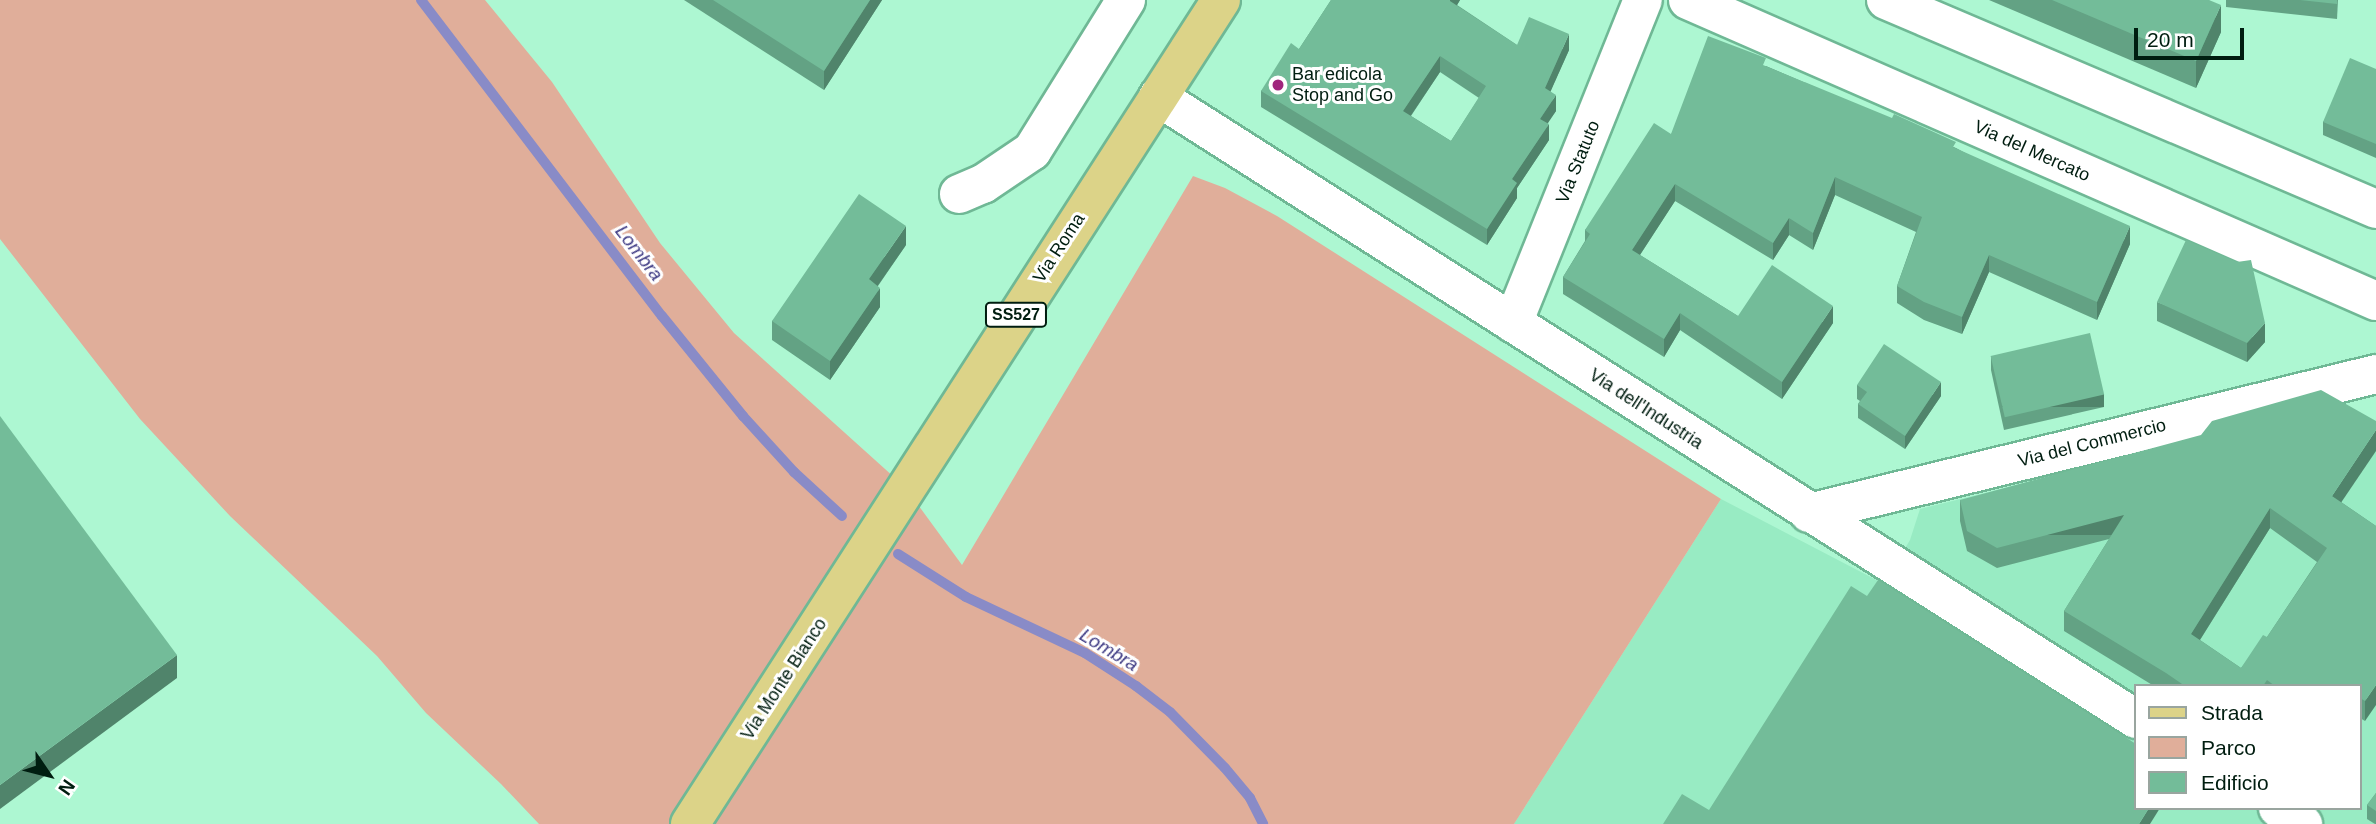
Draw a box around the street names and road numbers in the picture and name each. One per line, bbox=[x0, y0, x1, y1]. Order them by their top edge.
street label: Via del Mercato bbox=[1971, 116, 2093, 186]
street label: Via Statuto bbox=[1552, 117, 1604, 207]
street label: Via Roma bbox=[1029, 209, 1089, 287]
road number: SS527 bbox=[984, 302, 1048, 328]
street label: Via dell'Industria bbox=[1585, 364, 1707, 454]
street label: Via del Commercio bbox=[2016, 414, 2168, 472]
street label: Via Monte Bianco bbox=[737, 614, 831, 744]

